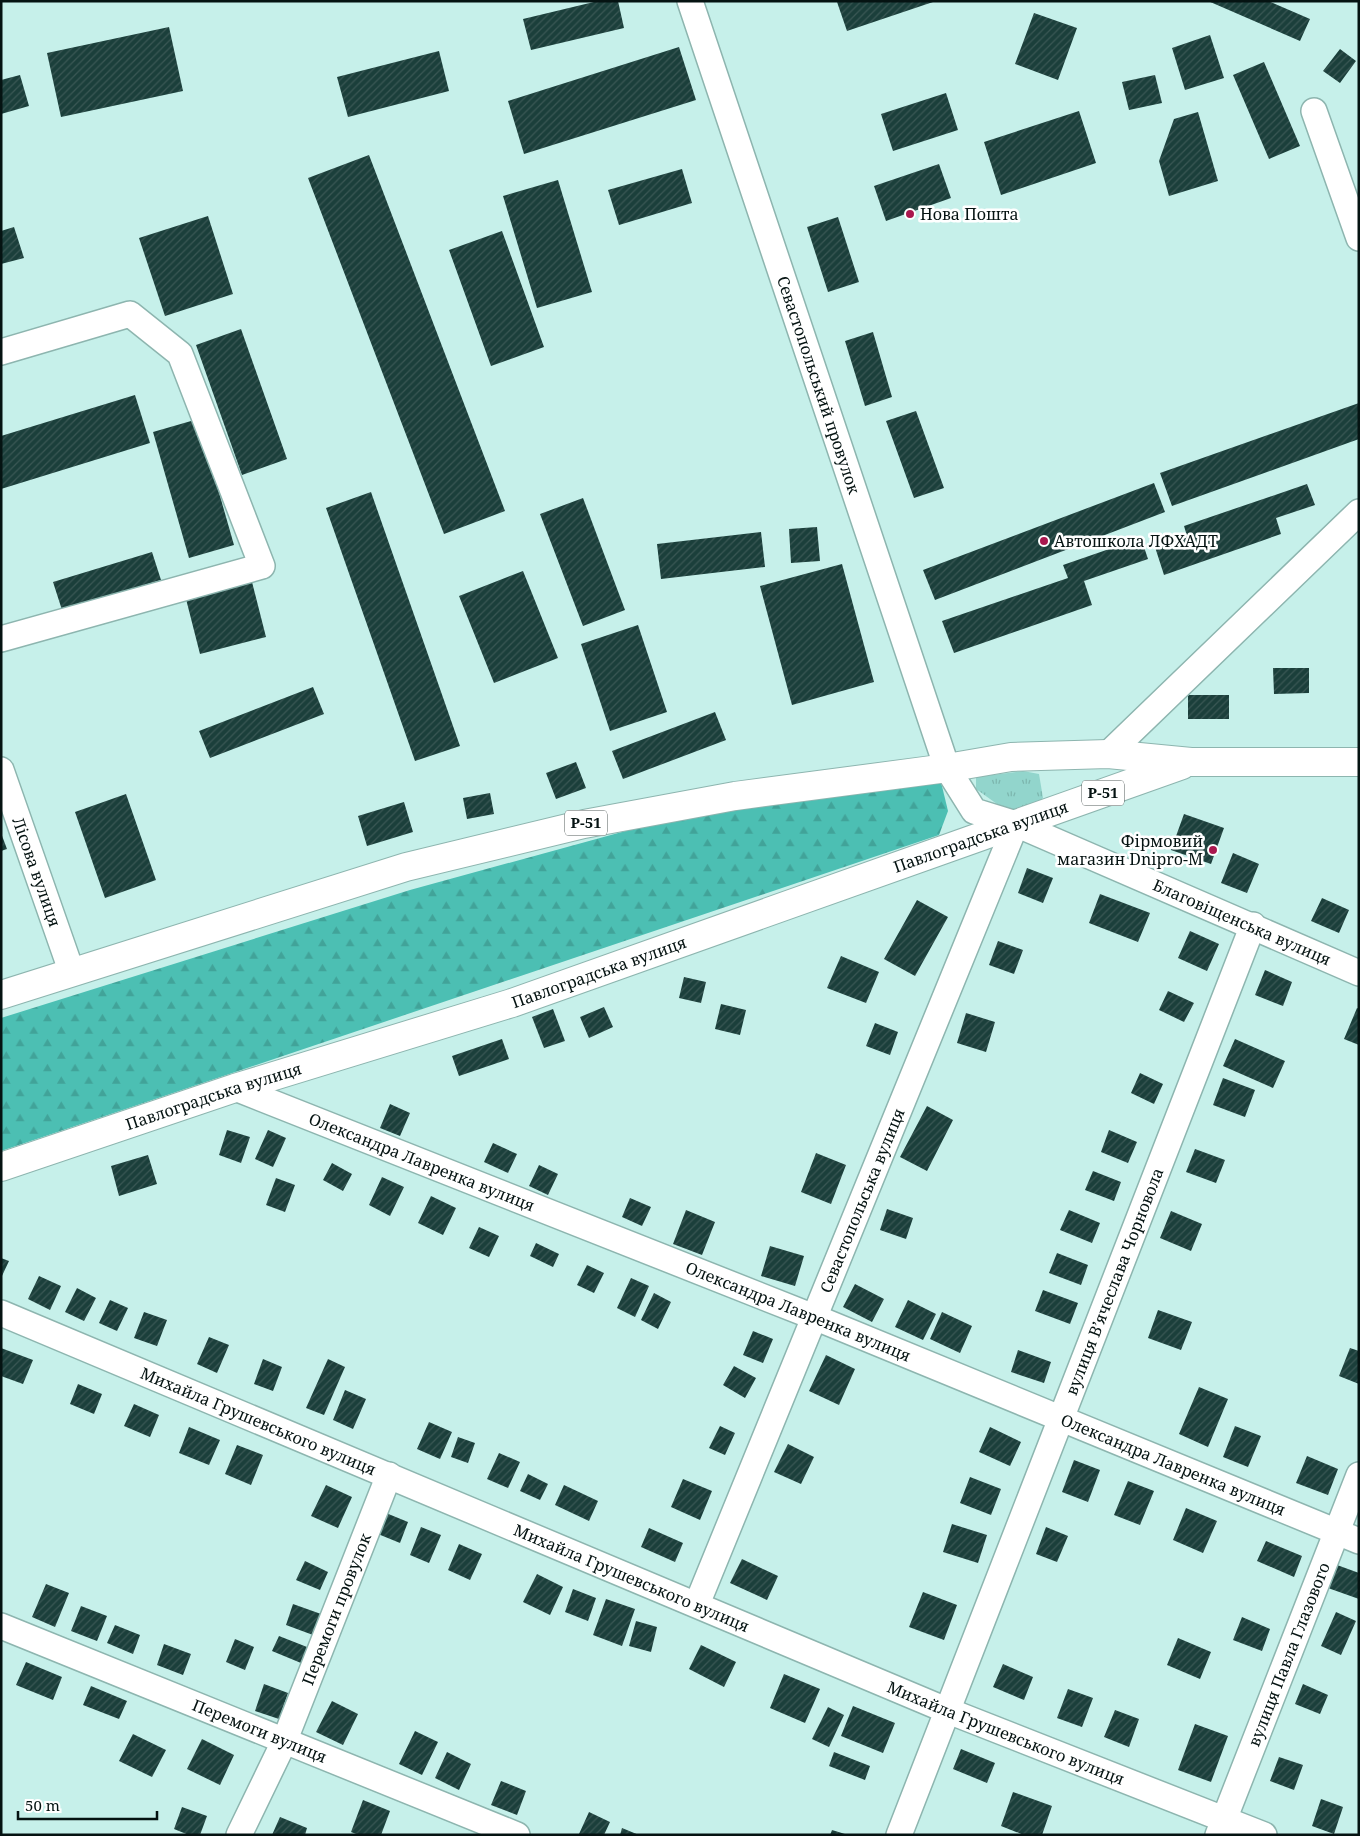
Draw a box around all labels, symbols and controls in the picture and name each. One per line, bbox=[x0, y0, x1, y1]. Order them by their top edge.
place label: Нова Пошта bbox=[920, 203, 1019, 225]
marker: Нова Пошта bbox=[904, 208, 916, 220]
street label: Севастопольський провулок bbox=[772, 273, 866, 497]
place label: Автошкола ЛФХАДТ bbox=[1054, 530, 1218, 552]
marker: Автошкола ЛФХАДТ bbox=[1038, 535, 1050, 547]
road number: Р-51 bbox=[1082, 780, 1124, 806]
street label: Павлоградська вулиця bbox=[890, 795, 1071, 878]
road number: Р-51 bbox=[565, 810, 607, 836]
street label: Лісова вулиця bbox=[7, 814, 66, 930]
place label: Фірмовий магазин Dnipro-M bbox=[1057, 830, 1203, 870]
marker: Фірмовий магазин Dnipro-M bbox=[1207, 844, 1219, 856]
street label: Благовіщенська вулиця bbox=[1149, 874, 1334, 971]
street label: Павлоградська вулиця bbox=[509, 931, 689, 1013]
street label: Павлоградська вулиця bbox=[123, 1057, 304, 1135]
street label: Севастопольська вулиця bbox=[814, 1105, 910, 1296]
street label: Олександра Лавренка вулиця bbox=[306, 1107, 538, 1216]
street label: вулиця В’ячеслава Чорновола bbox=[1060, 1164, 1169, 1398]
street label: Олександра Лавренка вулиця bbox=[682, 1256, 914, 1367]
street label: Михайла Грушевського вулиця bbox=[137, 1362, 379, 1480]
street label: Олександра Лавренка вулиця bbox=[1058, 1409, 1289, 1521]
street label: Михайла Грушевського вулиця bbox=[510, 1519, 753, 1637]
street label: Перемоги провулок bbox=[296, 1530, 376, 1688]
street label: вулиця Павла Глазового bbox=[1243, 1559, 1335, 1750]
street label: Михайла Грушевського вулиця bbox=[884, 1676, 1128, 1790]
street label: Перемоги вулиця bbox=[189, 1694, 330, 1768]
scale bar bbox=[18, 1788, 156, 1820]
text: 50 m bbox=[25, 1795, 60, 1815]

